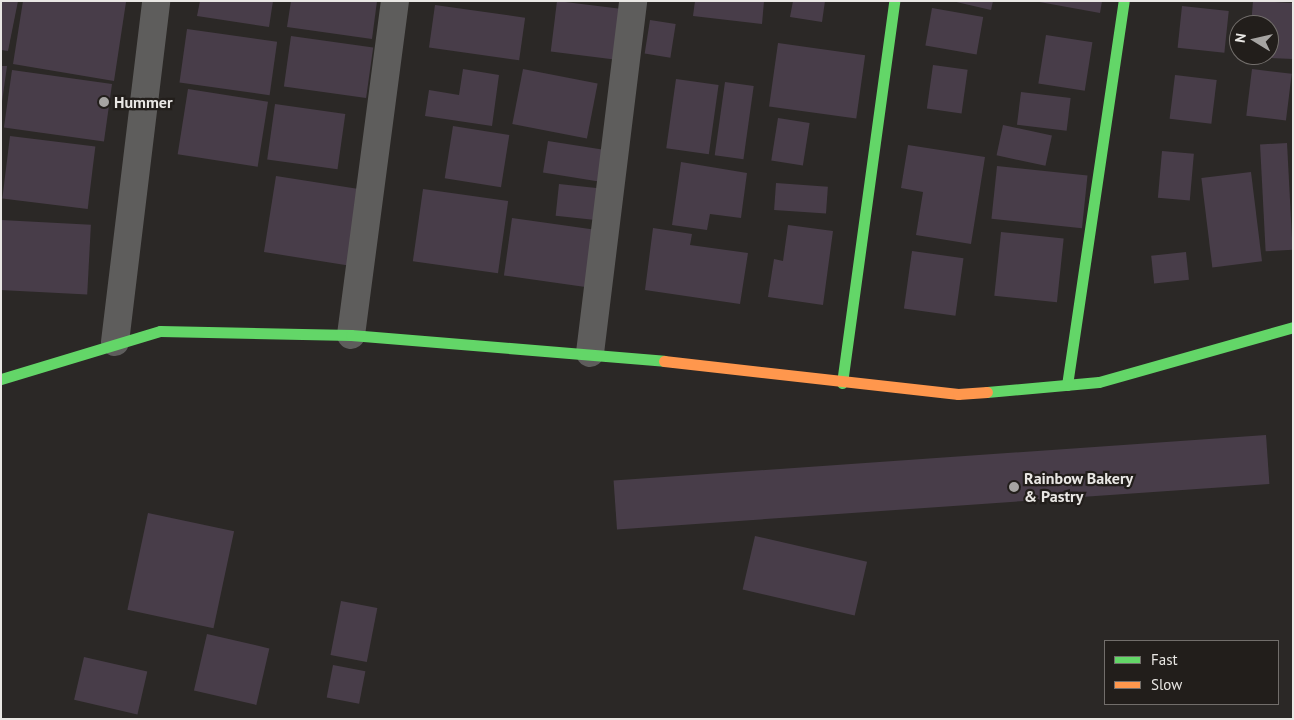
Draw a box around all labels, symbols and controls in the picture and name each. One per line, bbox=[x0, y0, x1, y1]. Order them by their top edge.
north arrow bbox=[1229, 15, 1279, 65]
text: N bbox=[1231, 32, 1250, 44]
place label: Hummer bbox=[114, 92, 173, 112]
marker: Hummer bbox=[98, 96, 110, 108]
place label: Rainbow Bakery & Pastry bbox=[1024, 468, 1134, 506]
marker: Rainbow Bakery & Pastry bbox=[1008, 481, 1020, 493]
legend bbox=[1104, 640, 1279, 705]
text: Fast bbox=[1151, 650, 1178, 669]
text: Slow bbox=[1151, 675, 1182, 694]

